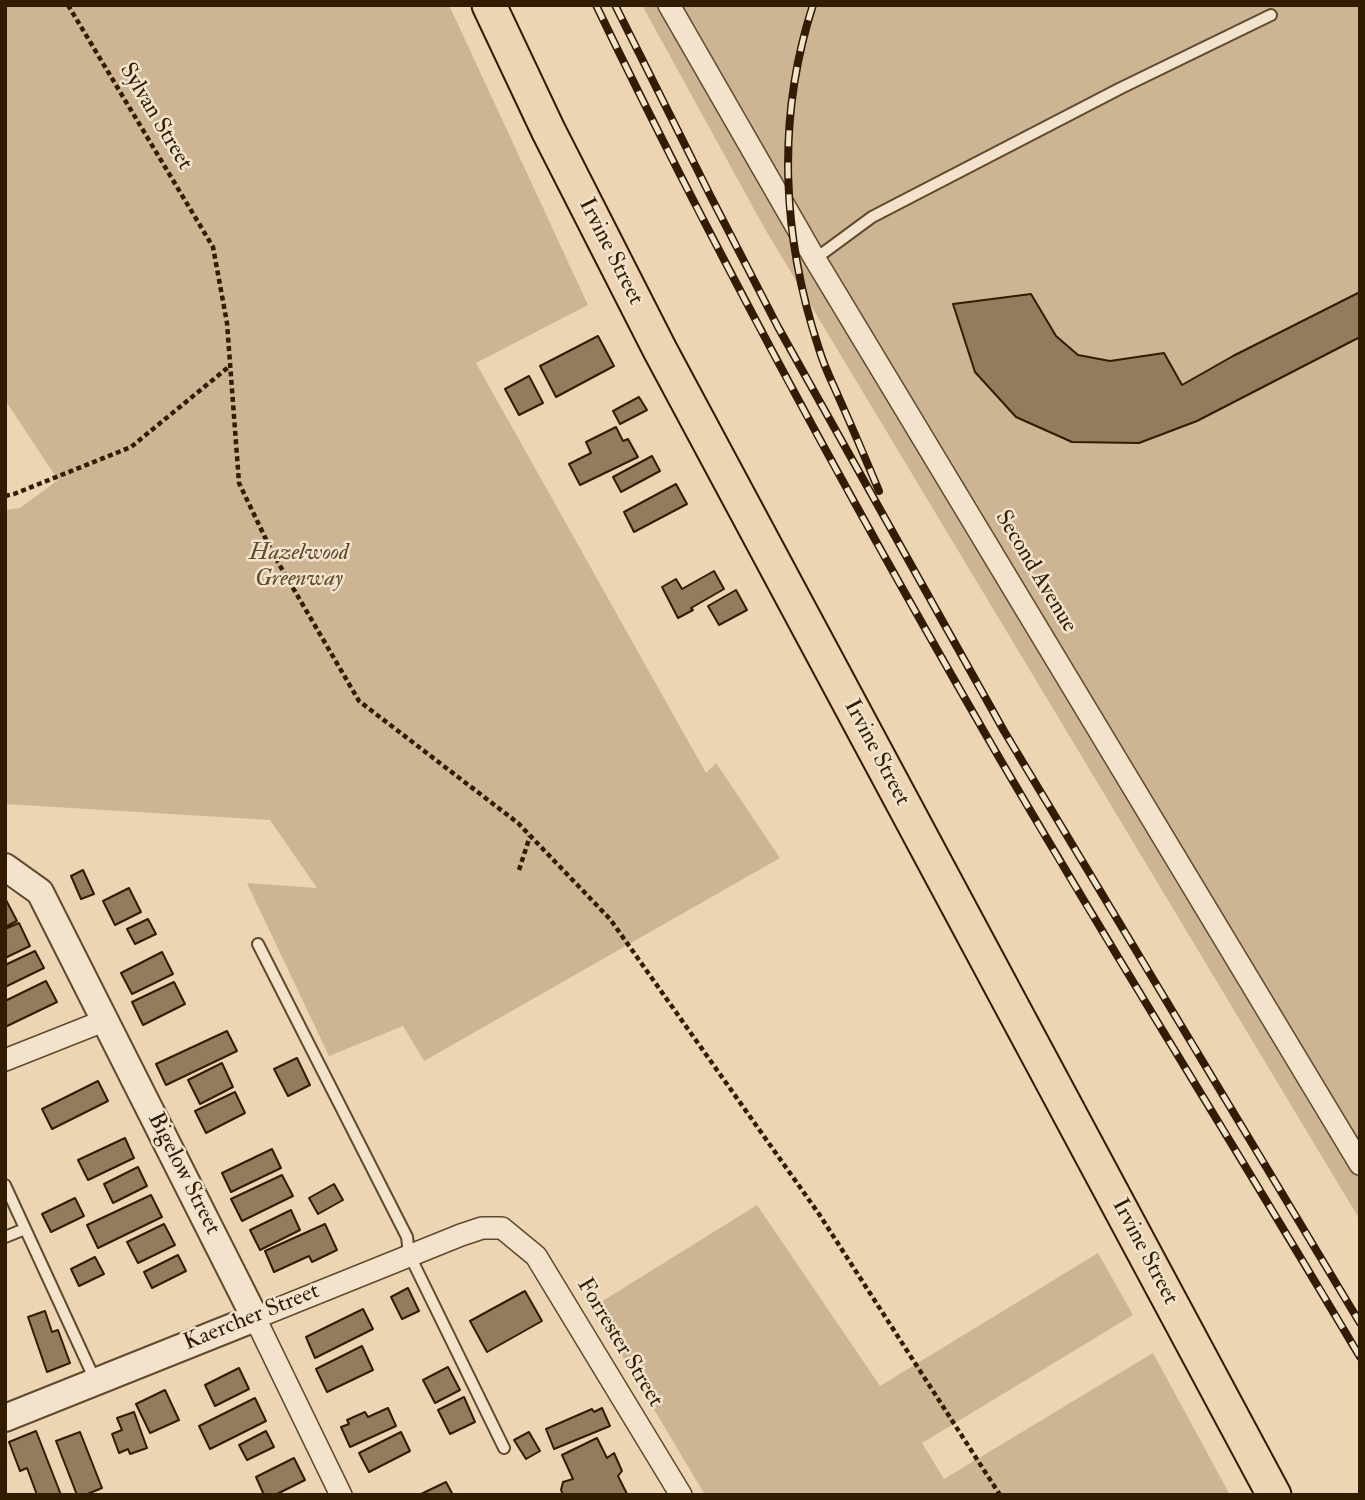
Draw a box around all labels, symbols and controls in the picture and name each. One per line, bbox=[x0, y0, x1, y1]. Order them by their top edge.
street label: Sylvan Street bbox=[112, 59, 198, 175]
street label: Irvine Street bbox=[571, 194, 649, 310]
street label: Second Avenue bbox=[988, 506, 1082, 638]
park label: Hazelwood Greenway bbox=[249, 540, 349, 594]
street label: Irvine Street bbox=[837, 695, 915, 811]
street label: Bigelow Street bbox=[140, 1108, 226, 1240]
street label: Irvine Street bbox=[1105, 1194, 1183, 1310]
street label: Forrester Street bbox=[570, 1274, 668, 1412]
street label: Kaercher Street bbox=[180, 1278, 324, 1358]

